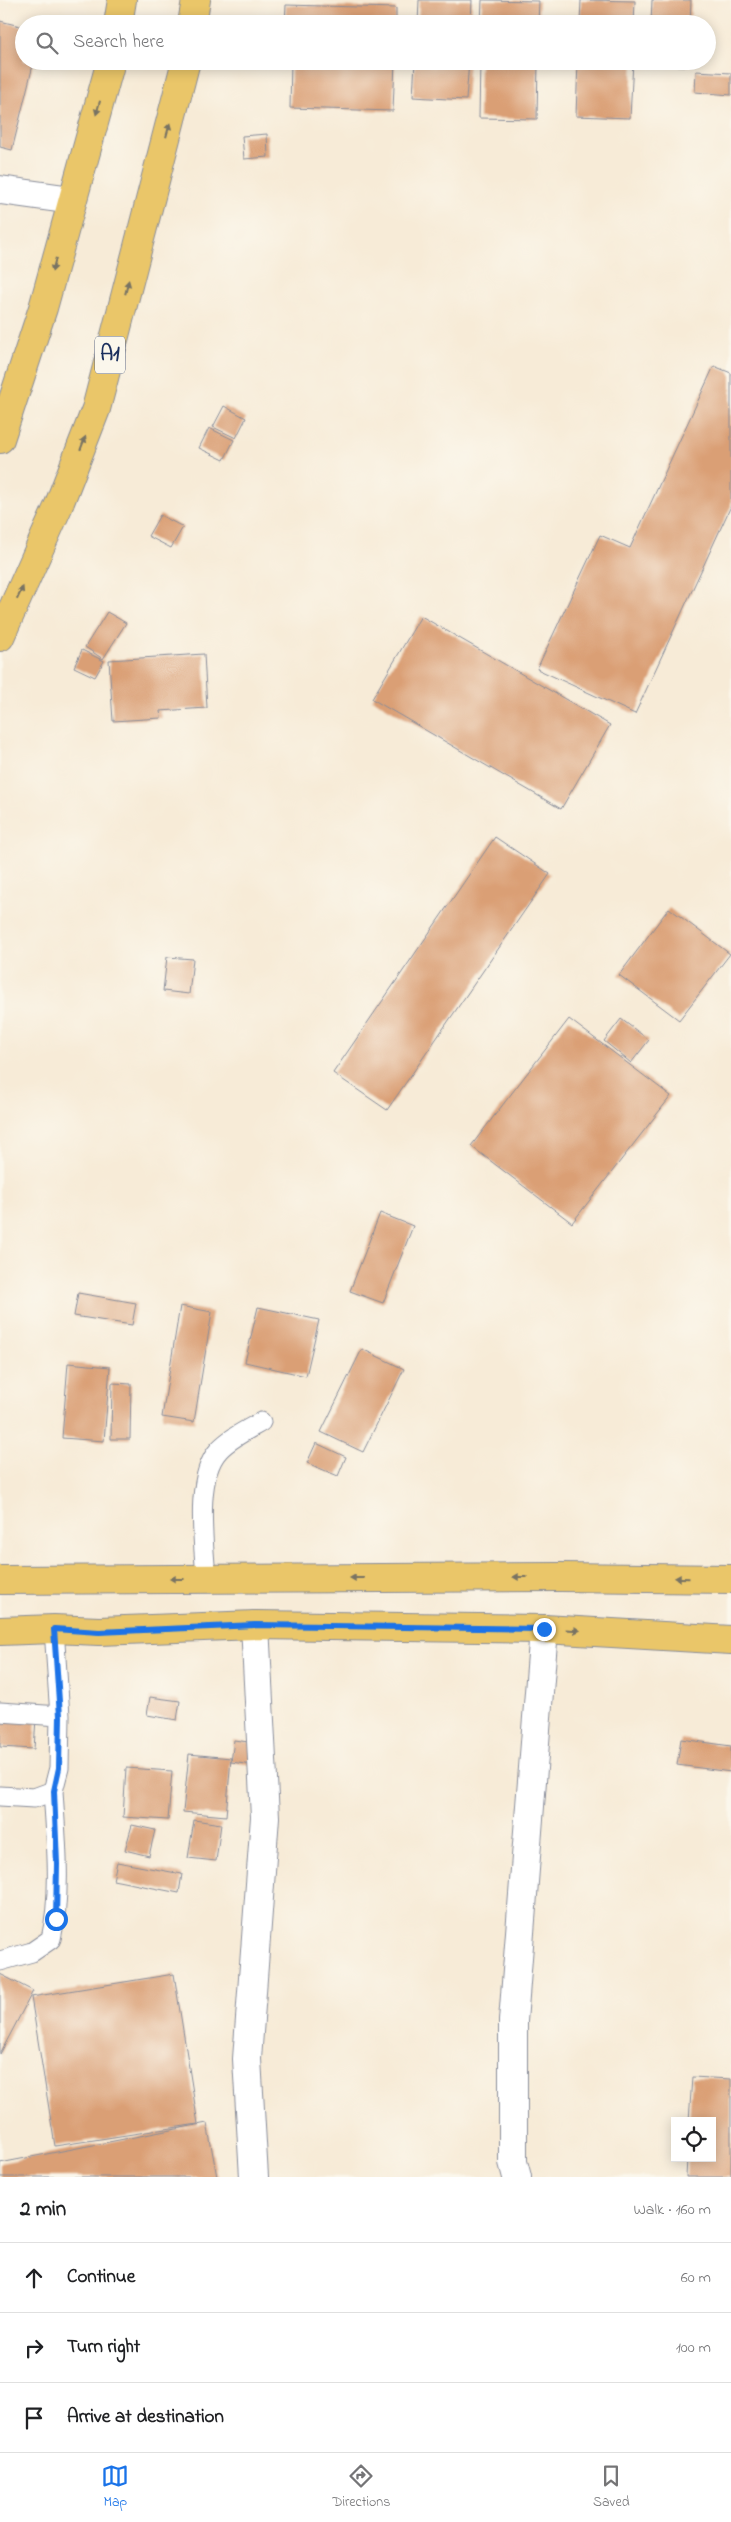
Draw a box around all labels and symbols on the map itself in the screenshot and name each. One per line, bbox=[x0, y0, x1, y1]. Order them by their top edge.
one-way arrow bbox=[93, 101, 101, 116]
one-way arrow bbox=[165, 122, 173, 137]
one-way arrow bbox=[50, 257, 58, 272]
one-way arrow bbox=[123, 279, 131, 294]
road number: A1 bbox=[95, 336, 125, 374]
one-way arrow bbox=[79, 435, 87, 450]
one-way arrow bbox=[17, 586, 25, 600]
one-way arrow bbox=[512, 1573, 528, 1581]
one-way arrow bbox=[349, 1574, 365, 1582]
one-way arrow bbox=[674, 1574, 690, 1582]
one-way arrow bbox=[169, 1575, 185, 1583]
route end bbox=[533, 1618, 556, 1641]
one-way arrow bbox=[566, 1627, 582, 1635]
route start bbox=[45, 1908, 68, 1931]

